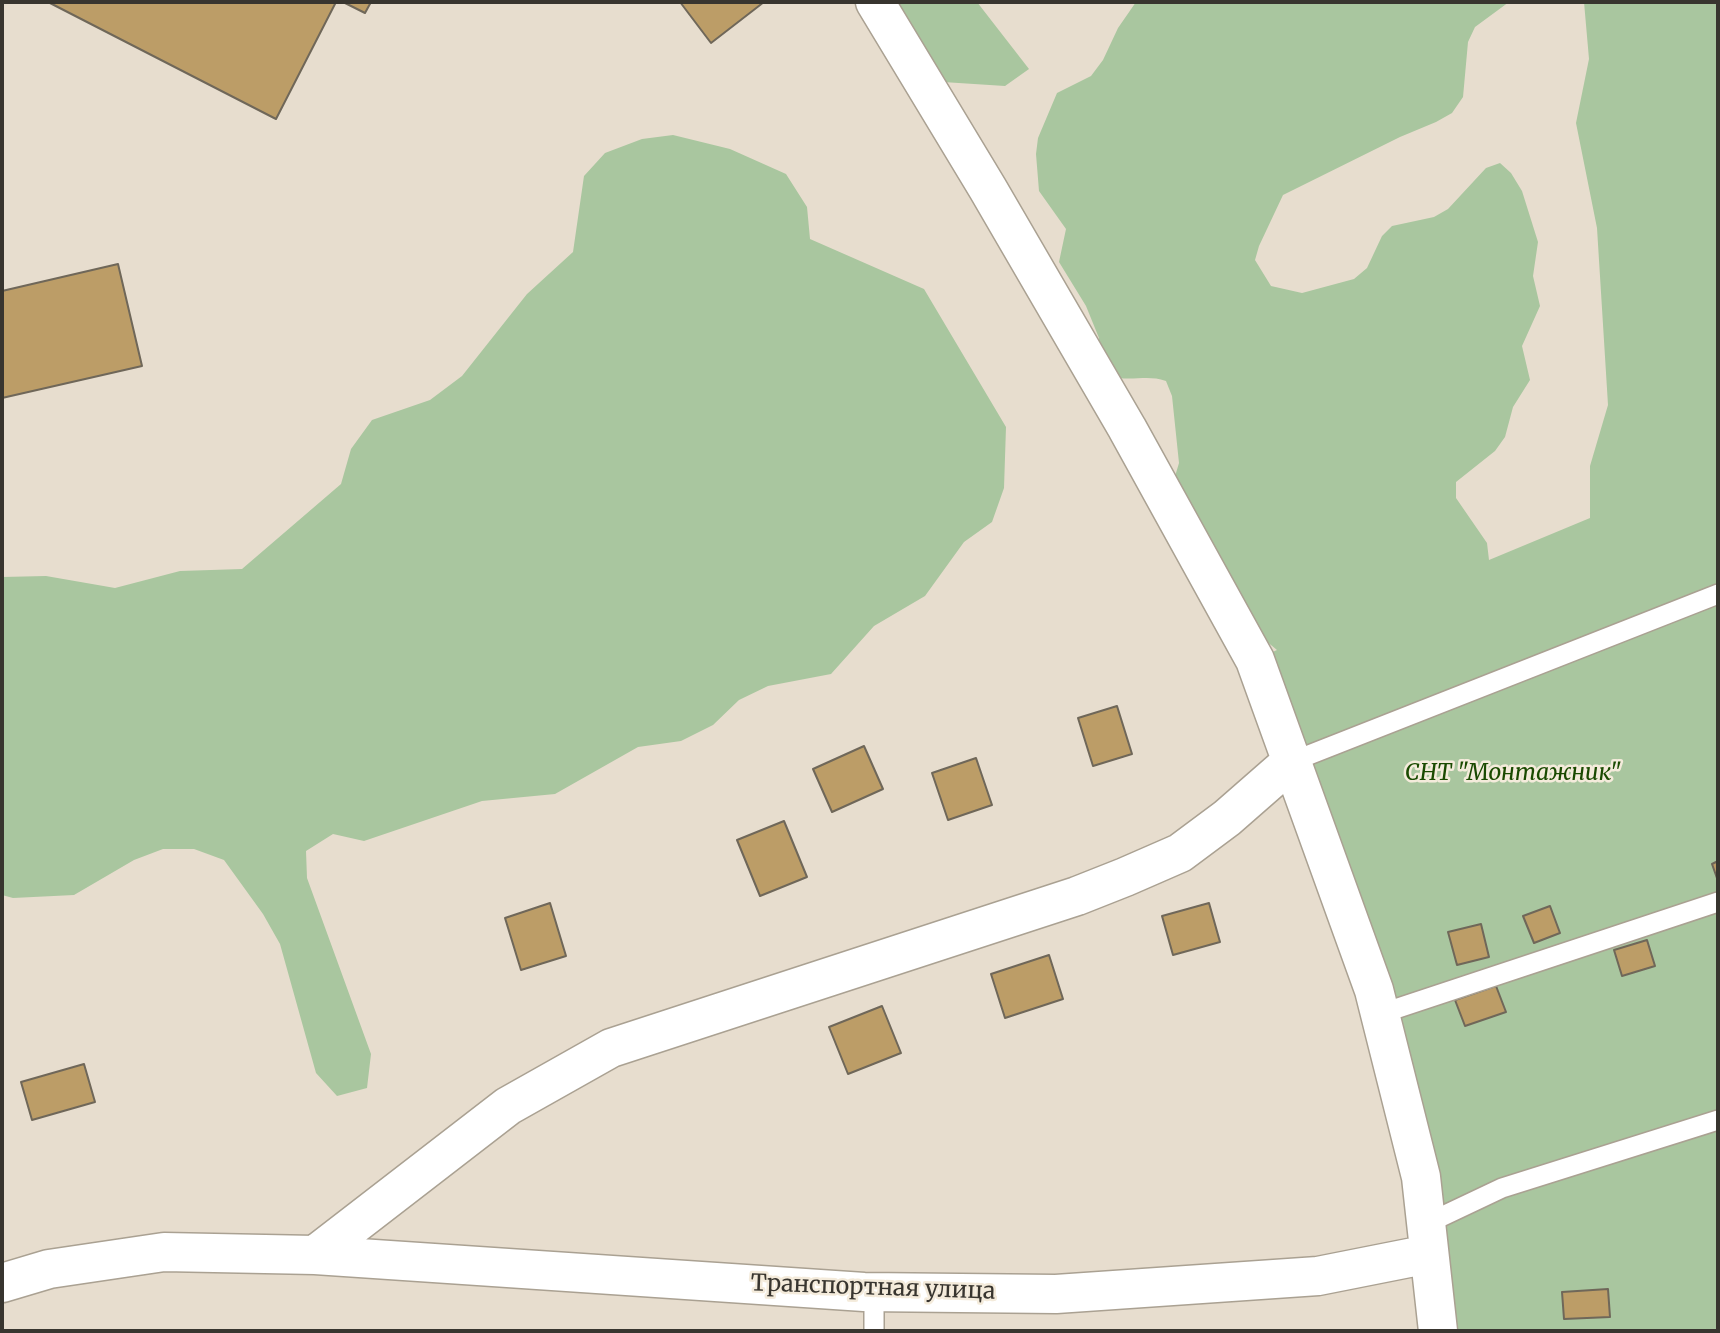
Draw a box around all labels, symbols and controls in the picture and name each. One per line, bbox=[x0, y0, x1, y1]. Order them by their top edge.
park label: СНТ "Монтажник" bbox=[1405, 759, 1621, 787]
street label: Транспортная улица bbox=[750, 1270, 996, 1306]

